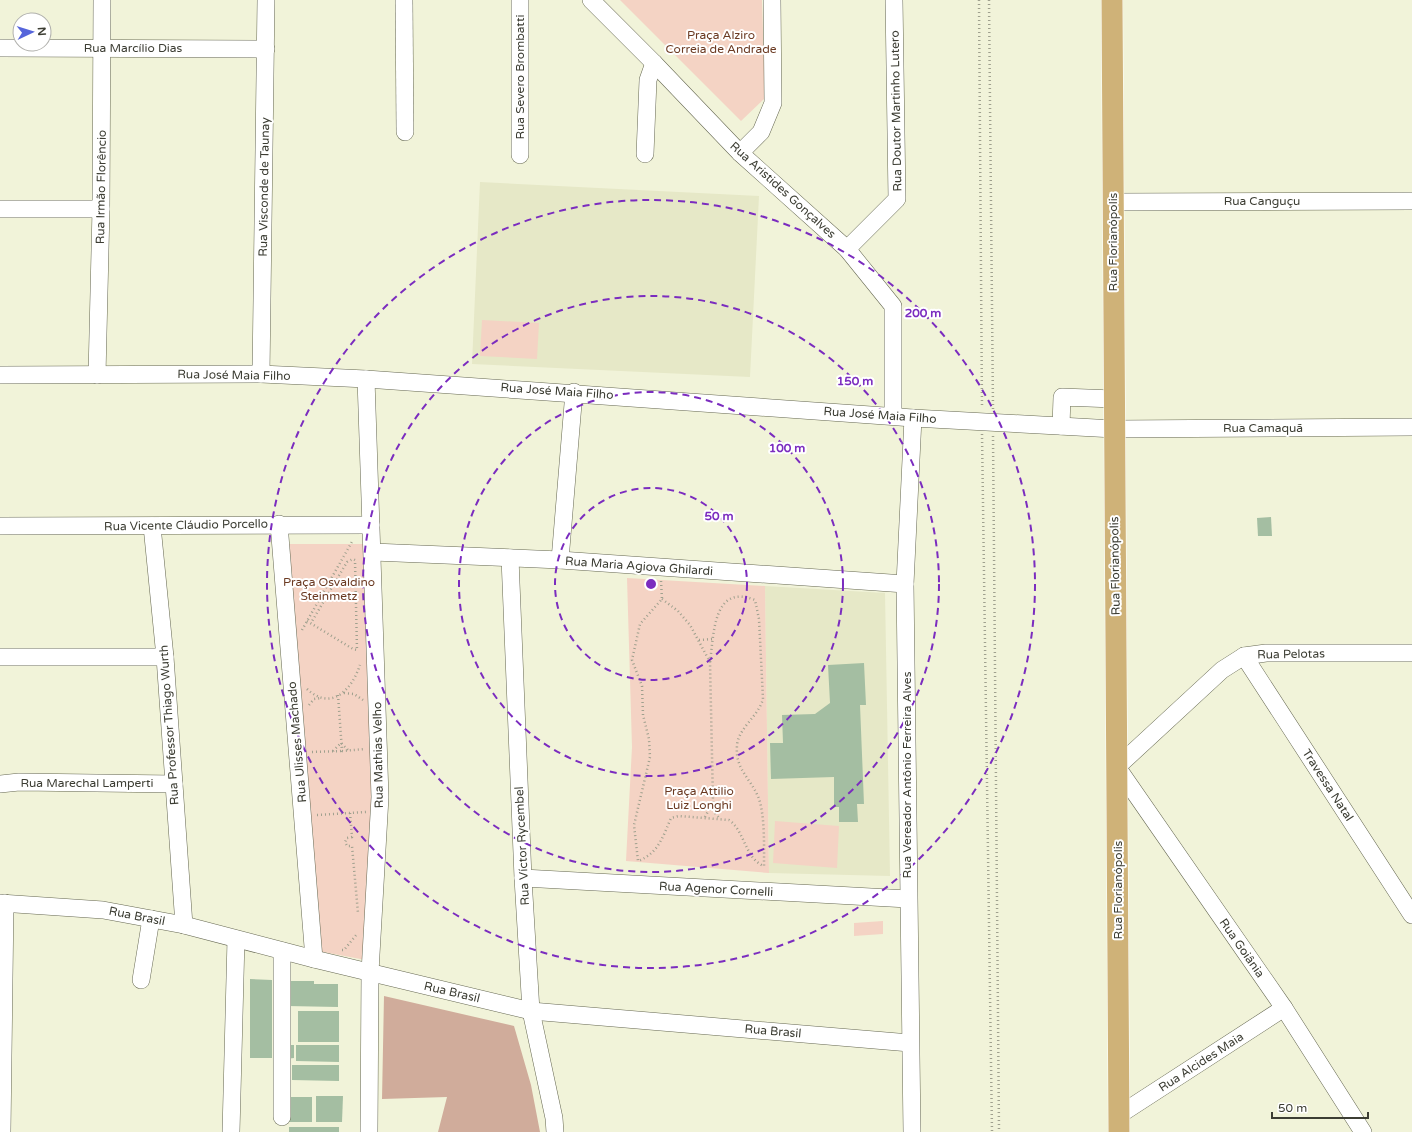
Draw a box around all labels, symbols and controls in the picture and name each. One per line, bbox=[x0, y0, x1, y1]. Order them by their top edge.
north arrow bbox=[12, 12, 52, 52]
street label: Rua Severo Brombatti bbox=[513, 14, 527, 140]
text: N bbox=[35, 26, 48, 36]
park label: Praça Alziro Correia de Andrade bbox=[665, 28, 777, 56]
street label: Rua Doutor Martinho Lutero bbox=[888, 30, 904, 192]
street label: Rua Marcílio Dias bbox=[84, 41, 183, 55]
street label: Rua Visconde de Taunay bbox=[256, 117, 272, 257]
street label: Rua Irmão Florêncio bbox=[93, 130, 109, 244]
street label: Rua Aristides Gonçalves bbox=[727, 139, 839, 241]
street label: Rua Florianópolis bbox=[1106, 192, 1120, 291]
street label: Rua Canguçu bbox=[1224, 194, 1300, 208]
text: 200 m bbox=[905, 306, 941, 320]
street label: Rua José Maia Filho bbox=[177, 367, 291, 383]
text: 150 m bbox=[837, 374, 873, 388]
street label: Rua José Maia Filho bbox=[500, 380, 614, 402]
street label: Rua José Maia Filho bbox=[823, 404, 937, 426]
street label: Rua Camaquã bbox=[1223, 421, 1303, 435]
text: 100 m bbox=[769, 441, 805, 455]
text: 50 m bbox=[704, 509, 734, 523]
street label: Rua Florianópolis bbox=[1107, 516, 1123, 615]
street label: Rua Vicente Cláudio Porcello bbox=[104, 517, 268, 533]
street label: Rua Maria Agiova Ghilardi bbox=[565, 554, 713, 578]
park label: Praça Osvaldino Steinmetz bbox=[283, 575, 375, 603]
centre of rings bbox=[644, 577, 658, 591]
street label: Rua Professor Thiago Wurth bbox=[156, 644, 182, 806]
street label: Rua Pelotas bbox=[1257, 646, 1325, 662]
street label: Rua Vereador Antônio Ferreira Alves bbox=[900, 671, 914, 878]
street label: Rua Ulisses Machado bbox=[285, 681, 309, 803]
street label: Rua Mathias Velho bbox=[370, 702, 386, 808]
street label: Travessa Natal bbox=[1300, 746, 1356, 824]
street label: Rua Marechal Lamperti bbox=[20, 776, 154, 790]
park label: Praça Attilio Luiz Longhi bbox=[664, 784, 734, 812]
street label: Rua Víctor Rycembel bbox=[512, 786, 532, 906]
street label: Rua Florianópolis bbox=[1111, 840, 1125, 939]
street label: Rua Agenor Cornelli bbox=[659, 879, 773, 899]
street label: Rua Brasil bbox=[108, 904, 166, 928]
street label: Rua Goiânia bbox=[1217, 916, 1267, 980]
street label: Rua Brasil bbox=[423, 979, 481, 1005]
street label: Rua Brasil bbox=[744, 1022, 802, 1040]
street label: Rua Alcides Maia bbox=[1156, 1029, 1246, 1095]
scale bar bbox=[1272, 1094, 1368, 1120]
text: 50 m bbox=[1278, 1101, 1307, 1115]

